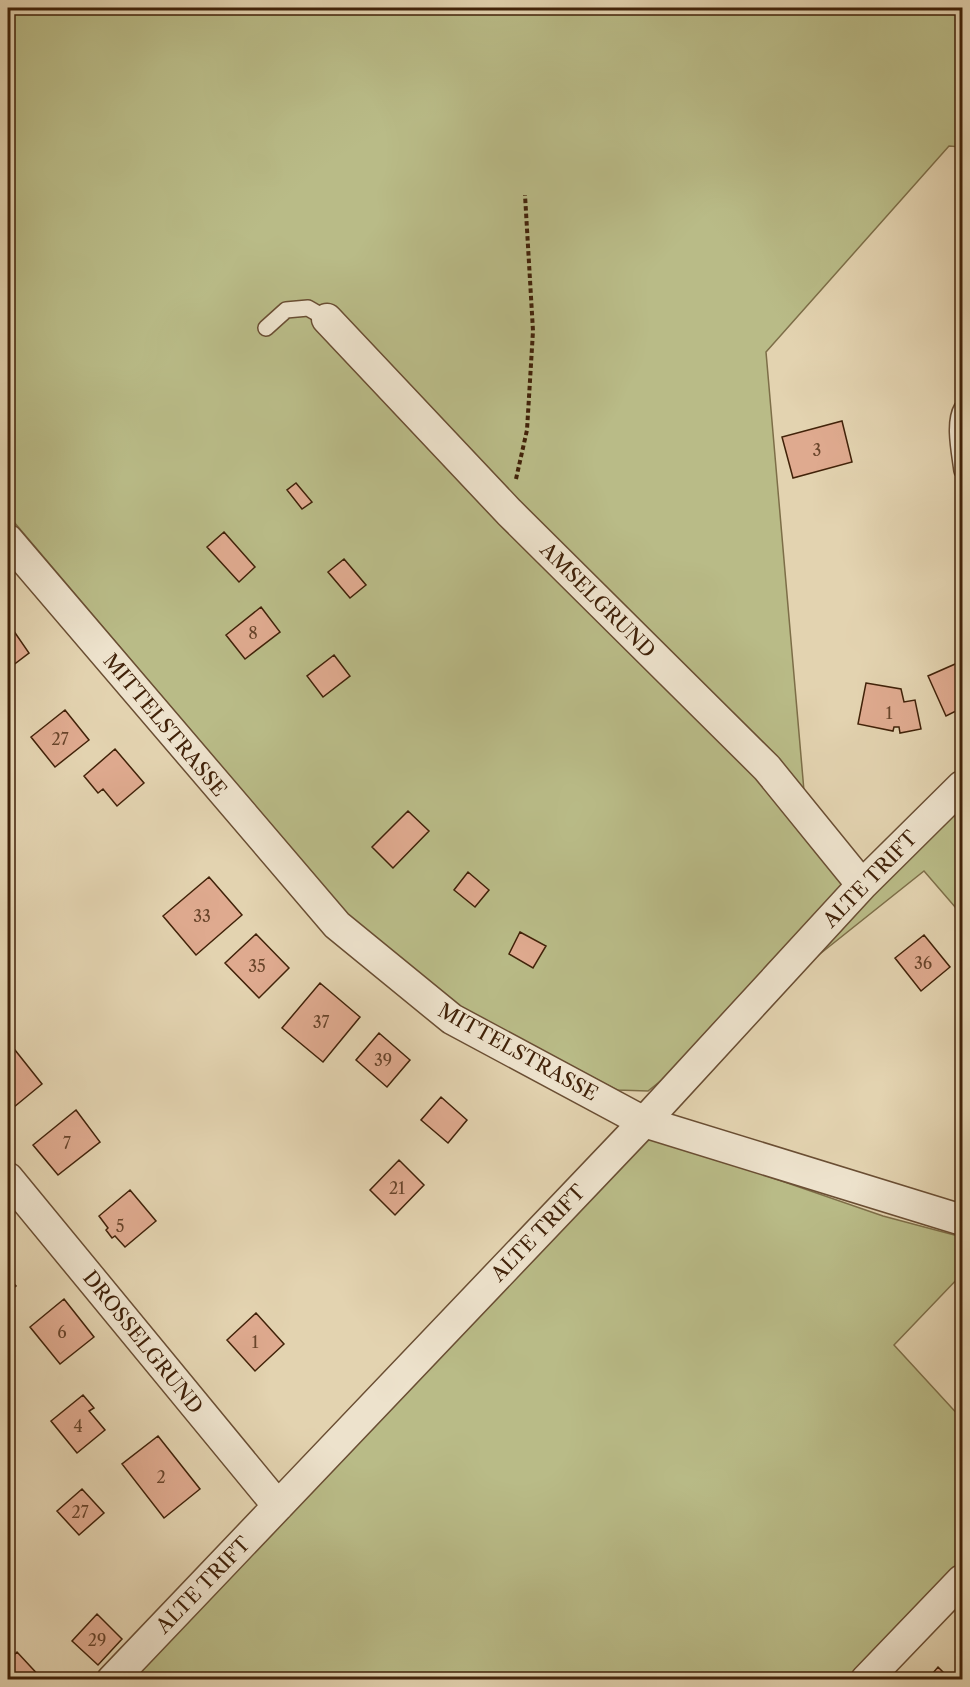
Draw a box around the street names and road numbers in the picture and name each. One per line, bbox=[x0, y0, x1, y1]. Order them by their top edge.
street label: AMSELGRUND bbox=[535, 537, 660, 662]
street label: MITTELSTRASSE bbox=[98, 649, 232, 801]
street label: ALTE TRIFT bbox=[817, 826, 922, 933]
street label: MITTELSTRASSE bbox=[434, 998, 602, 1106]
street label: ALTE TRIFT bbox=[485, 1180, 590, 1287]
street label: DROSSELGRUND bbox=[78, 1266, 208, 1418]
street label: ALTE TRIFT bbox=[150, 1532, 255, 1639]

